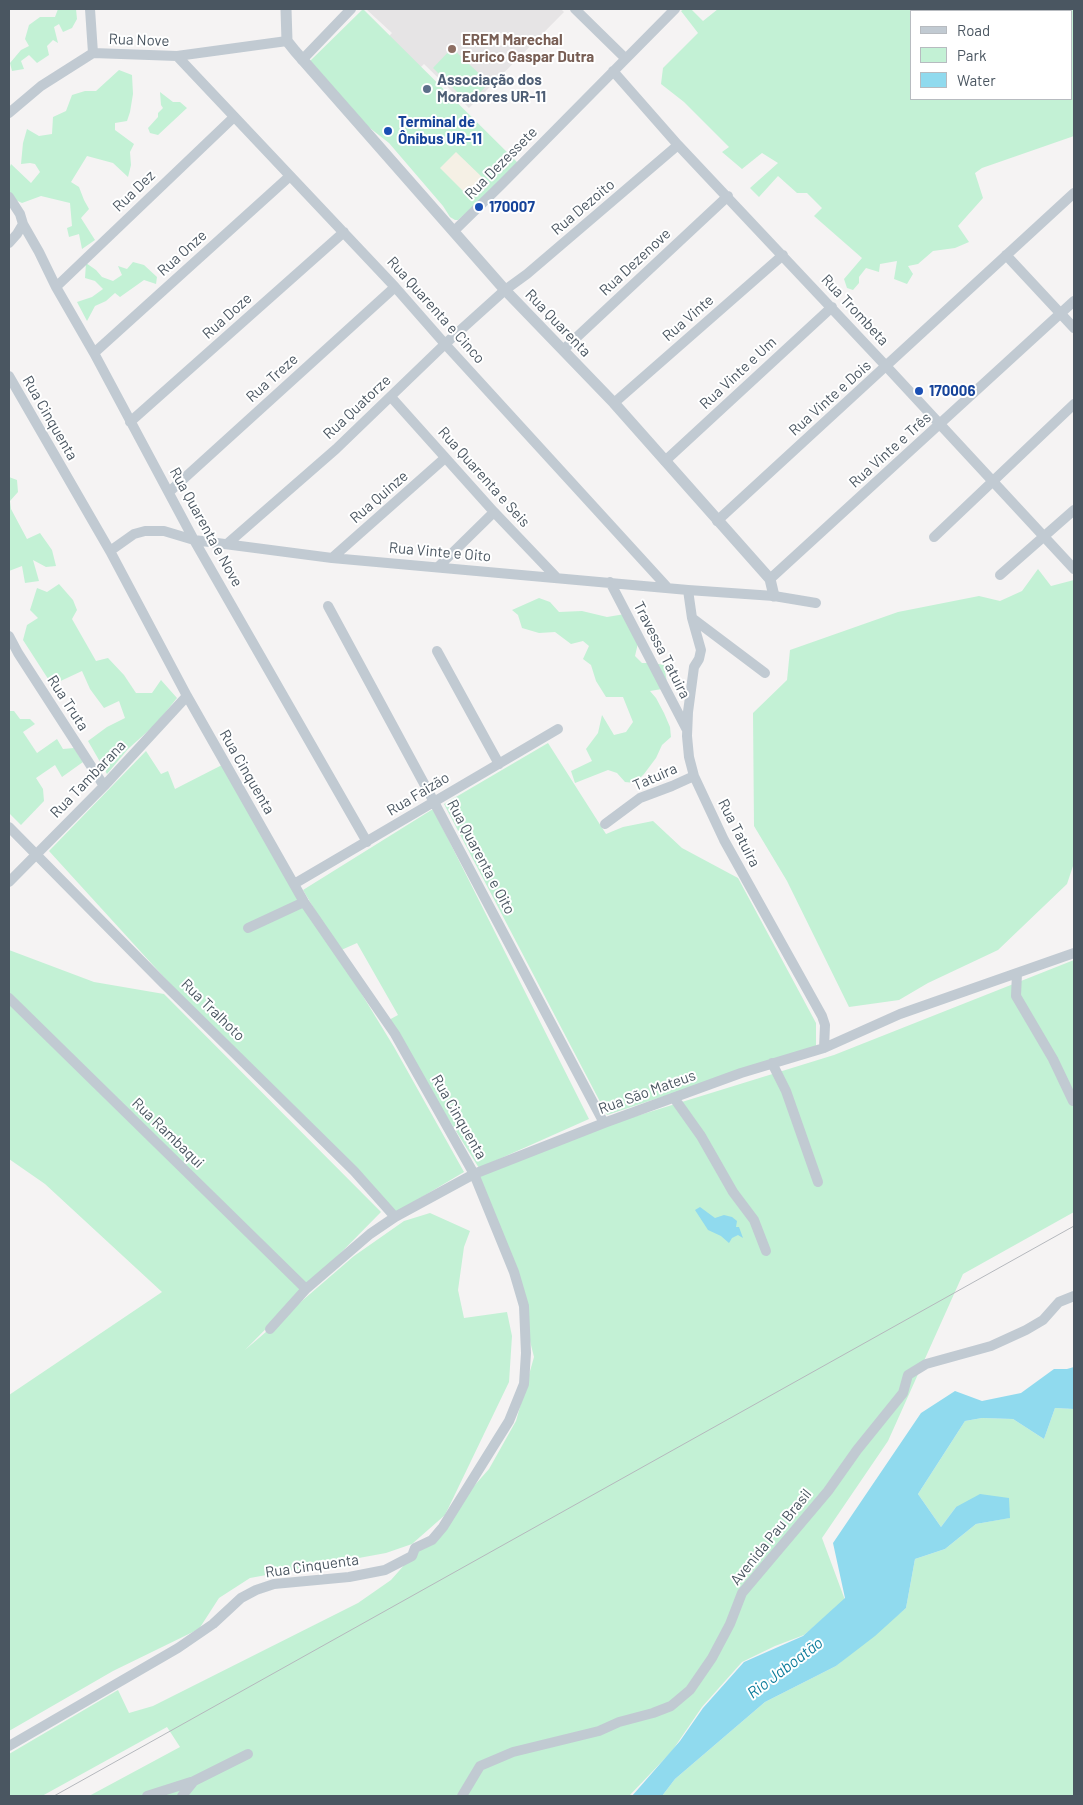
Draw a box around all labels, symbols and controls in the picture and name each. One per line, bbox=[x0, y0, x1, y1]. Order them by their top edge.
legend bbox=[910, 10, 1073, 100]
text: Road bbox=[957, 21, 990, 39]
street label: Rua Nove bbox=[108, 30, 170, 50]
place label: EREM Marechal Eurico Gaspar Dutra bbox=[462, 31, 594, 66]
marker: EREM Marechal Eurico Gaspar Dutra bbox=[446, 43, 458, 55]
text: Park bbox=[957, 46, 986, 64]
place label: Associação dos Moradores UR-11 bbox=[437, 71, 546, 106]
text: Water bbox=[957, 71, 996, 89]
marker: Associação dos Moradores UR-11 bbox=[421, 83, 433, 95]
place label: Terminal de Ônibus UR-11 bbox=[398, 113, 482, 148]
street label: Rua Dezessete bbox=[461, 123, 541, 203]
marker: Terminal de Ônibus UR-11 bbox=[382, 125, 394, 137]
street label: Rua Dez bbox=[109, 167, 159, 215]
street label: Rua Dezoito bbox=[548, 175, 618, 239]
place label: 170007 bbox=[489, 198, 535, 216]
marker: 170007 bbox=[473, 201, 485, 213]
street label: Rua Dezenove bbox=[596, 225, 674, 299]
street label: Rua Onze bbox=[154, 226, 210, 280]
street label: Rua Quarenta e Cinco bbox=[383, 253, 489, 367]
street label: Rua Trombeta bbox=[817, 271, 893, 349]
street label: Rua Quarenta bbox=[521, 286, 595, 360]
street label: Rua Doze bbox=[199, 289, 255, 343]
street label: Rua Vinte bbox=[659, 291, 717, 345]
street label: Rua Vinte e Um bbox=[696, 333, 780, 413]
street label: Rua Treze bbox=[242, 350, 302, 406]
street label: Rua Vinte e Dois bbox=[785, 356, 875, 440]
street label: Rua Quatorze bbox=[320, 371, 394, 443]
street label: Rua Cinquenta bbox=[19, 373, 81, 463]
place label: 170006 bbox=[929, 382, 975, 400]
marker: 170006 bbox=[913, 385, 925, 397]
street label: Rua Vinte e Três bbox=[845, 408, 935, 492]
street label: Rua Quarenta e Seis bbox=[434, 423, 534, 531]
street label: Rua Quarenta e Nove bbox=[166, 464, 246, 590]
street label: Rua Quinze bbox=[346, 467, 412, 527]
street label: Rua Vinte e Oito bbox=[388, 539, 492, 565]
street label: Travessa Tatuira bbox=[630, 598, 694, 702]
street label: Rua Truta bbox=[44, 672, 92, 734]
street label: Rua Cinquenta bbox=[216, 727, 278, 817]
street label: Rua Tambarana bbox=[46, 736, 130, 822]
street label: Tatuira bbox=[630, 759, 680, 795]
street label: Rua Faizão bbox=[383, 768, 453, 820]
street label: Rua Tatuira bbox=[714, 796, 764, 870]
street label: Rua Quarenta e Oito bbox=[443, 797, 519, 917]
street label: Rua Tralhoto bbox=[177, 975, 249, 1045]
street label: Rua São Mateus bbox=[596, 1066, 698, 1118]
street label: Rua Cinquenta bbox=[428, 1072, 490, 1162]
street label: Rua Rambaqui bbox=[128, 1094, 208, 1172]
street label: Avenida Pau Brasil bbox=[727, 1485, 815, 1589]
street label: Rua Cinquenta bbox=[264, 1551, 360, 1581]
water label: Rio Jaboatão bbox=[743, 1633, 827, 1703]

